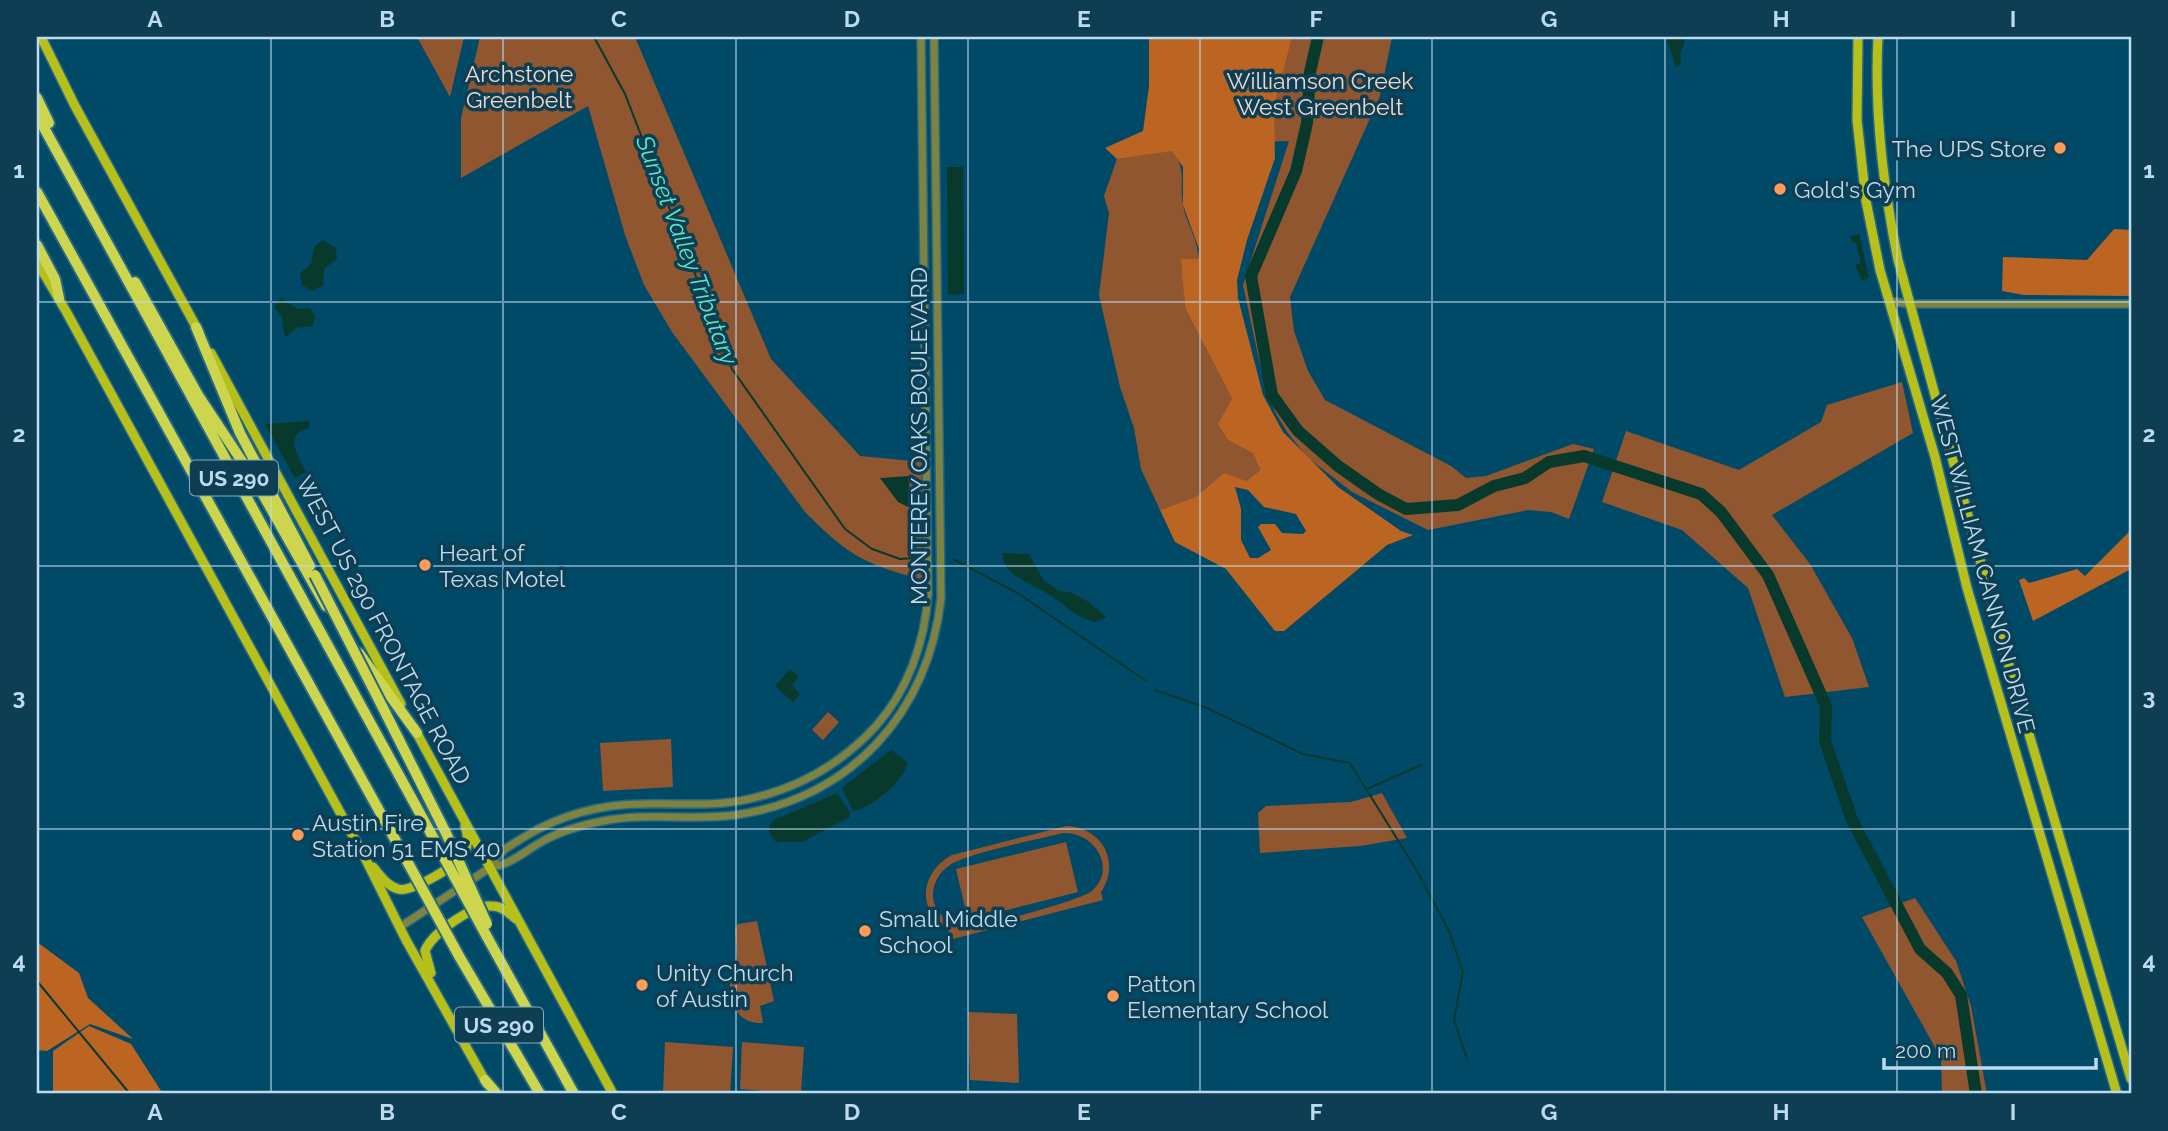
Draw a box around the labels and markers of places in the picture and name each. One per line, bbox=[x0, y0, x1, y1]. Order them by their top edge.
place label: The UPS Store bbox=[1892, 135, 2046, 162]
marker: The UPS Store bbox=[2052, 140, 2068, 156]
place label: Gold's Gym bbox=[1794, 176, 1916, 203]
marker: Gold's Gym bbox=[1772, 181, 1788, 197]
place label: Heart of Texas Motel bbox=[439, 539, 566, 592]
marker: Heart of Texas Motel bbox=[417, 557, 433, 573]
place label: Austin Fire Station 51 EMS 40 bbox=[312, 809, 500, 862]
marker: Austin Fire Station 51 EMS 40 bbox=[290, 827, 306, 843]
place label: Small Middle School bbox=[879, 905, 1018, 958]
marker: Small Middle School bbox=[857, 923, 873, 939]
place label: Unity Church of Austin bbox=[656, 959, 794, 1012]
place label: Patton Elementary School bbox=[1127, 970, 1329, 1023]
marker: Unity Church of Austin bbox=[634, 977, 650, 993]
marker: Patton Elementary School bbox=[1105, 988, 1121, 1004]

